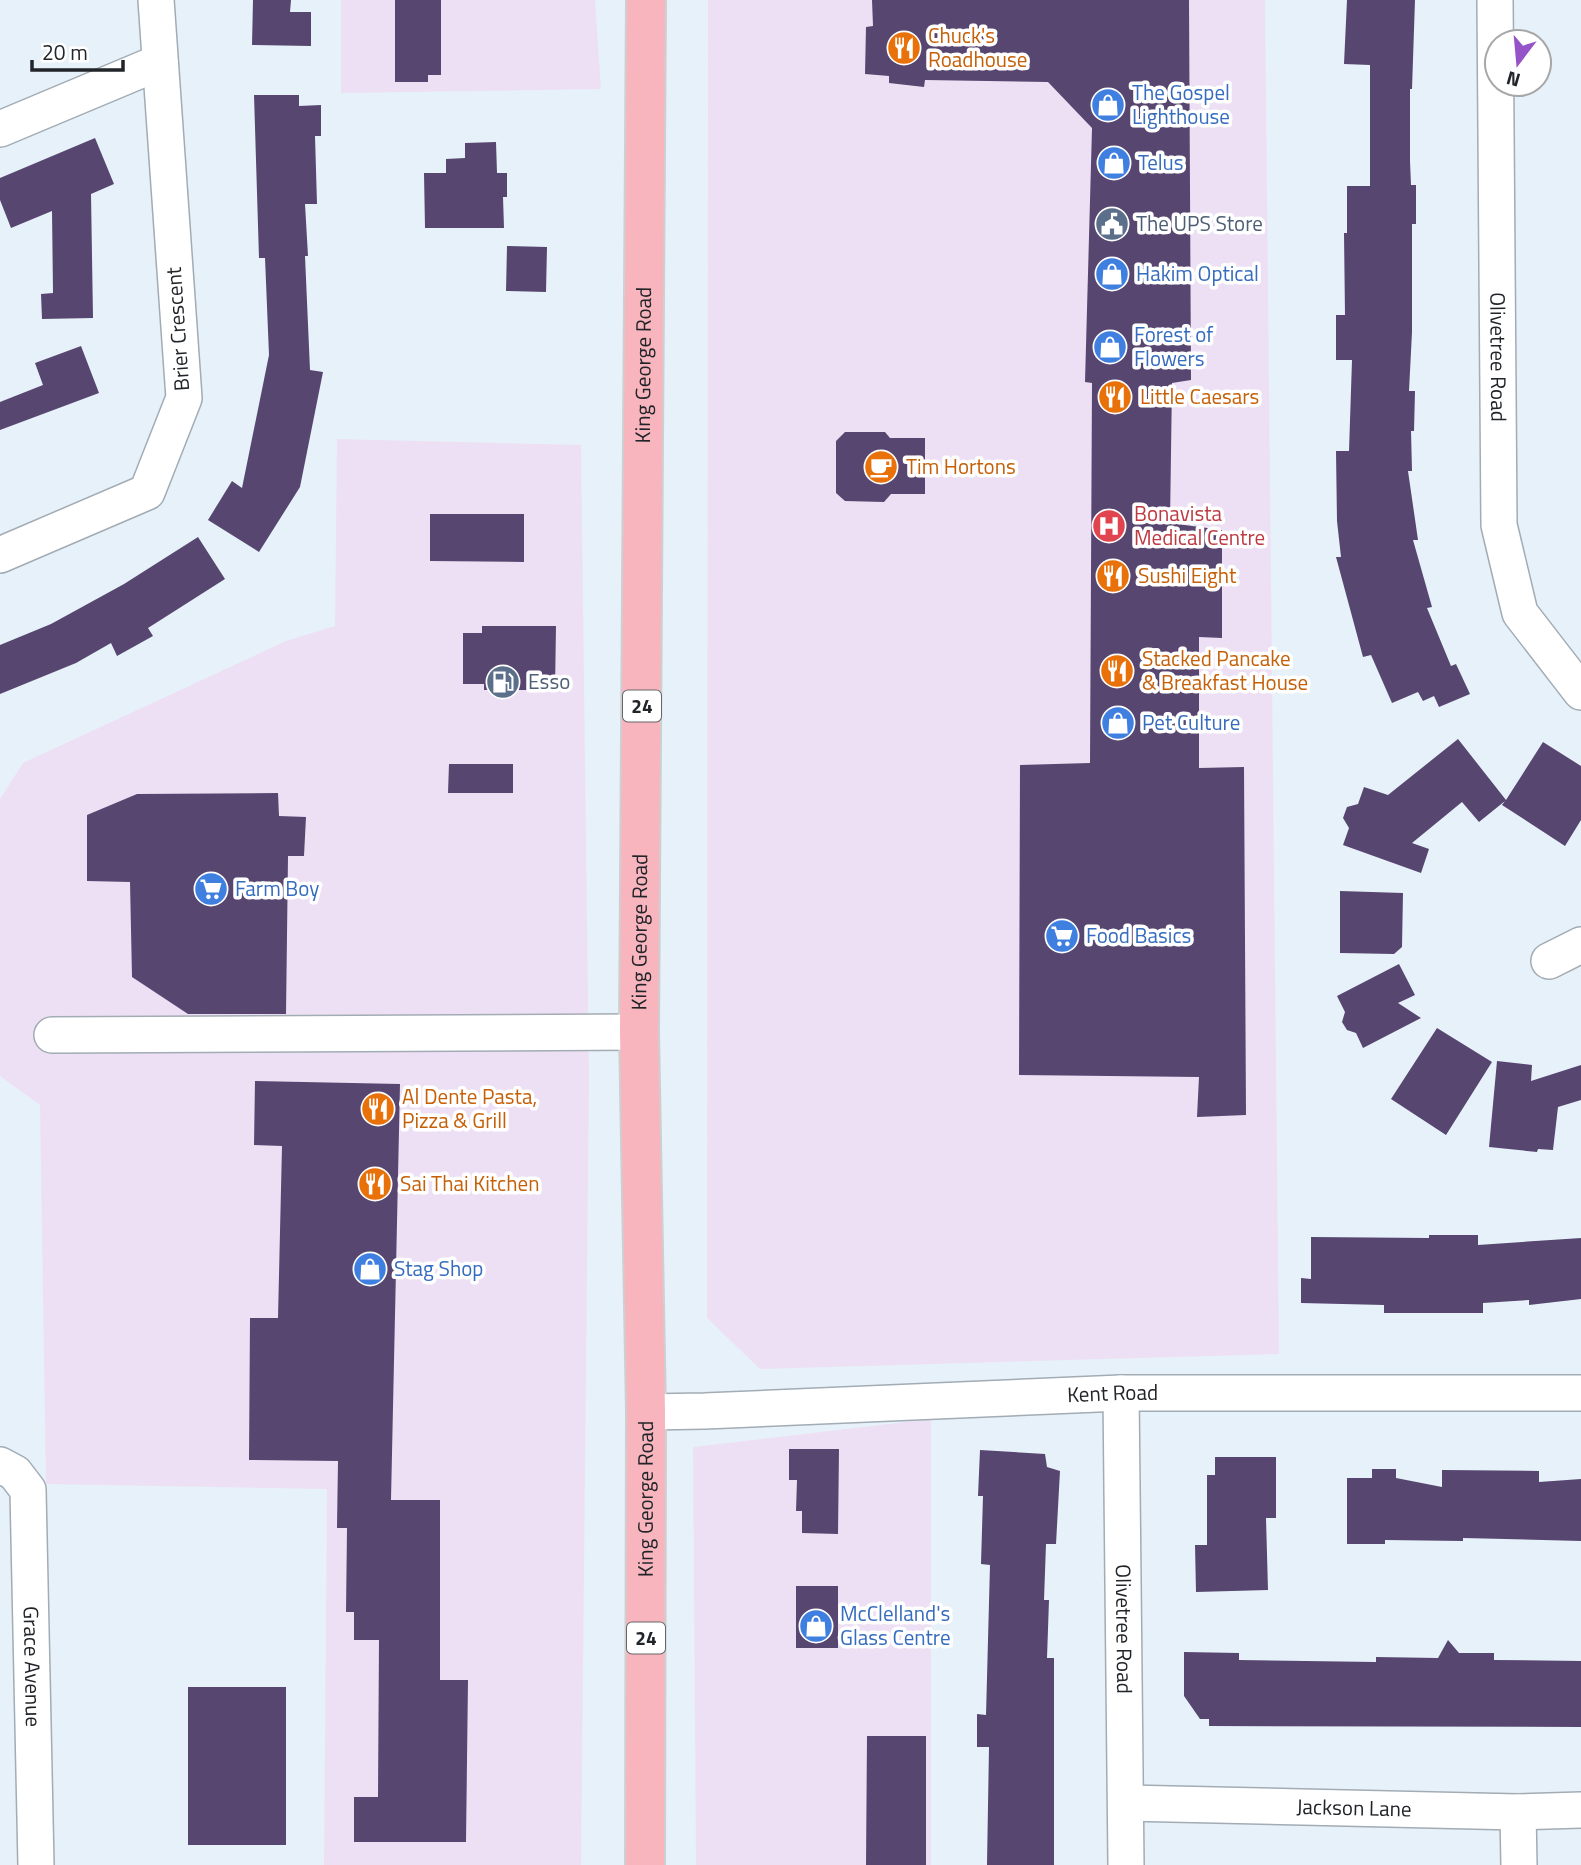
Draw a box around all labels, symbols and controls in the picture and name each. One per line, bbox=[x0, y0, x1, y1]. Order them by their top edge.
place label: Chuck's Roadhouse bbox=[928, 19, 1027, 75]
scale bar bbox=[32, 28, 122, 72]
north arrow bbox=[1483, 28, 1553, 98]
restaurant icon: Chuck's Roadhouse bbox=[885, 29, 923, 67]
text: 20 m bbox=[42, 36, 88, 68]
text: N bbox=[1503, 64, 1524, 96]
place label: The Gospel Lighthouse bbox=[1132, 76, 1230, 132]
shop icon: The Gospel Lighthouse bbox=[1089, 86, 1127, 124]
shop icon: Telus bbox=[1095, 144, 1133, 182]
place label: Telus bbox=[1138, 146, 1184, 178]
public building icon: The UPS Store bbox=[1093, 205, 1131, 243]
place label: The UPS Store bbox=[1136, 207, 1263, 239]
shop icon: Hakim Optical bbox=[1093, 255, 1131, 293]
place label: Hakim Optical bbox=[1136, 257, 1259, 289]
street label: Brier Crescent bbox=[157, 265, 197, 392]
street label: King George Road bbox=[626, 287, 659, 443]
street label: Olivetree Road bbox=[1482, 292, 1515, 422]
place label: Forest of Flowers bbox=[1134, 318, 1213, 374]
shop icon: Forest of Flowers bbox=[1091, 328, 1129, 366]
restaurant icon: Little Caesars bbox=[1096, 378, 1134, 416]
place label: Little Caesars bbox=[1140, 380, 1259, 412]
cafe icon: Tim Hortons bbox=[862, 448, 900, 486]
place label: Tim Hortons bbox=[906, 450, 1016, 482]
place label: Bonavista Medical Centre bbox=[1134, 497, 1265, 553]
hospital icon: Bonavista Medical Centre bbox=[1090, 507, 1128, 545]
restaurant icon: Sushi Eight bbox=[1094, 557, 1132, 595]
place label: Sushi Eight bbox=[1138, 559, 1237, 591]
place label: Stacked Pancake & Breakfast House bbox=[1142, 642, 1308, 698]
restaurant icon: Stacked Pancake & Breakfast House bbox=[1098, 652, 1136, 690]
fuel station icon: Esso bbox=[484, 663, 522, 701]
place label: Esso bbox=[528, 665, 570, 697]
road number: 24 bbox=[623, 691, 661, 722]
shop icon: Pet Culture bbox=[1099, 704, 1137, 742]
place label: Pet Culture bbox=[1142, 706, 1240, 738]
street label: King George Road bbox=[622, 854, 655, 1010]
supermarket icon: Farm Boy bbox=[192, 870, 230, 908]
place label: Farm Boy bbox=[235, 872, 319, 904]
supermarket icon: Food Basics bbox=[1043, 917, 1081, 955]
place label: Food Basics bbox=[1086, 919, 1191, 951]
place label: Al Dente Pasta, Pizza & Grill bbox=[402, 1080, 537, 1136]
restaurant icon: Al Dente Pasta, Pizza & Grill bbox=[359, 1090, 397, 1128]
restaurant icon: Sai Thai Kitchen bbox=[356, 1165, 394, 1203]
place label: Sai Thai Kitchen bbox=[400, 1167, 539, 1199]
shop icon: Stag Shop bbox=[351, 1250, 389, 1288]
place label: Stag Shop bbox=[394, 1252, 483, 1284]
street label: Kent Road bbox=[1066, 1376, 1158, 1410]
street label: King George Road bbox=[629, 1421, 661, 1577]
street label: Olivetree Road bbox=[1108, 1564, 1141, 1694]
place label: McClelland's Glass Centre bbox=[840, 1597, 951, 1653]
street label: Grace Avenue bbox=[15, 1606, 50, 1727]
shop icon: McClelland's Glass Centre bbox=[797, 1607, 835, 1645]
road number: 24 bbox=[627, 1622, 665, 1654]
street label: Jackson Lane bbox=[1296, 1790, 1412, 1825]

